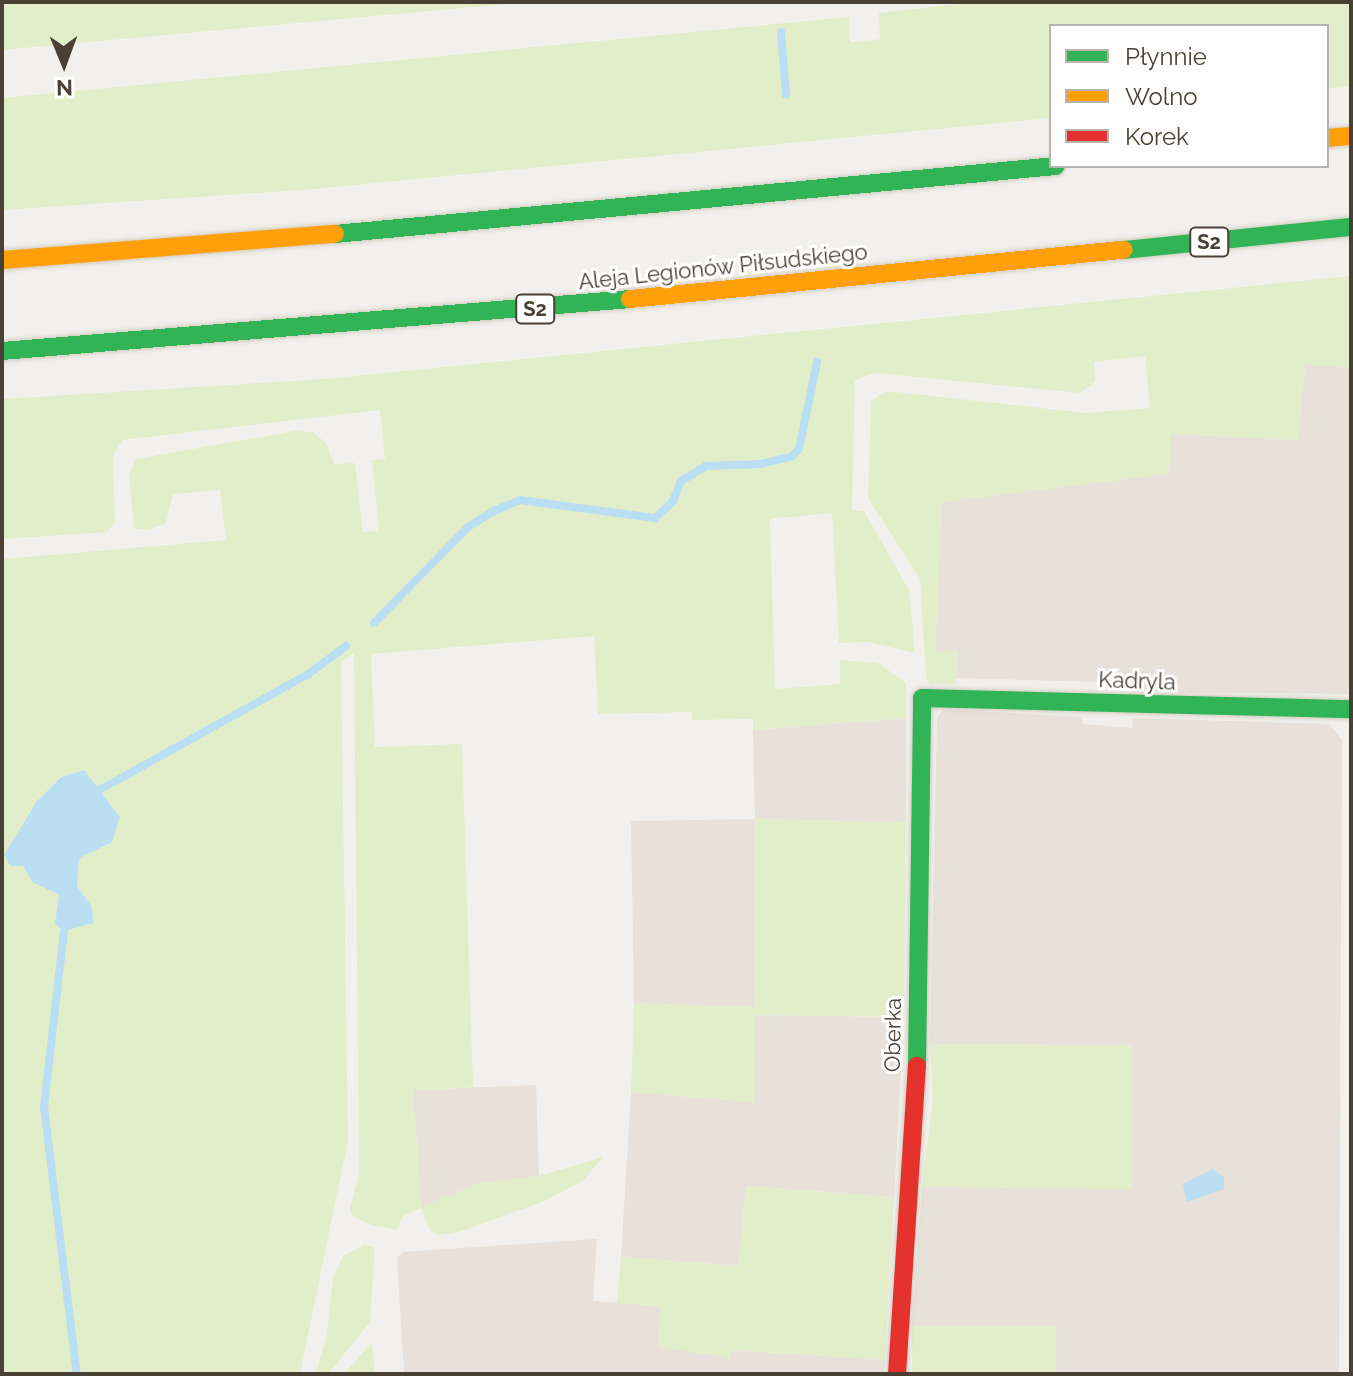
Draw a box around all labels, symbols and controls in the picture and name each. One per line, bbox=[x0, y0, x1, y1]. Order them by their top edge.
north arrow bbox=[24, 24, 104, 104]
legend bbox=[1049, 24, 1329, 168]
text: Płynnie bbox=[1125, 42, 1207, 71]
text: N bbox=[56, 75, 73, 101]
text: Wolno bbox=[1125, 82, 1198, 111]
text: Korek bbox=[1125, 122, 1189, 151]
road number: S2 bbox=[1189, 226, 1229, 258]
street label: Aleja Legionów Piłsudskiego bbox=[577, 239, 869, 295]
road number: S2 bbox=[515, 293, 555, 325]
street label: Kadryla bbox=[1098, 666, 1176, 696]
street label: Oberka bbox=[879, 998, 907, 1072]

